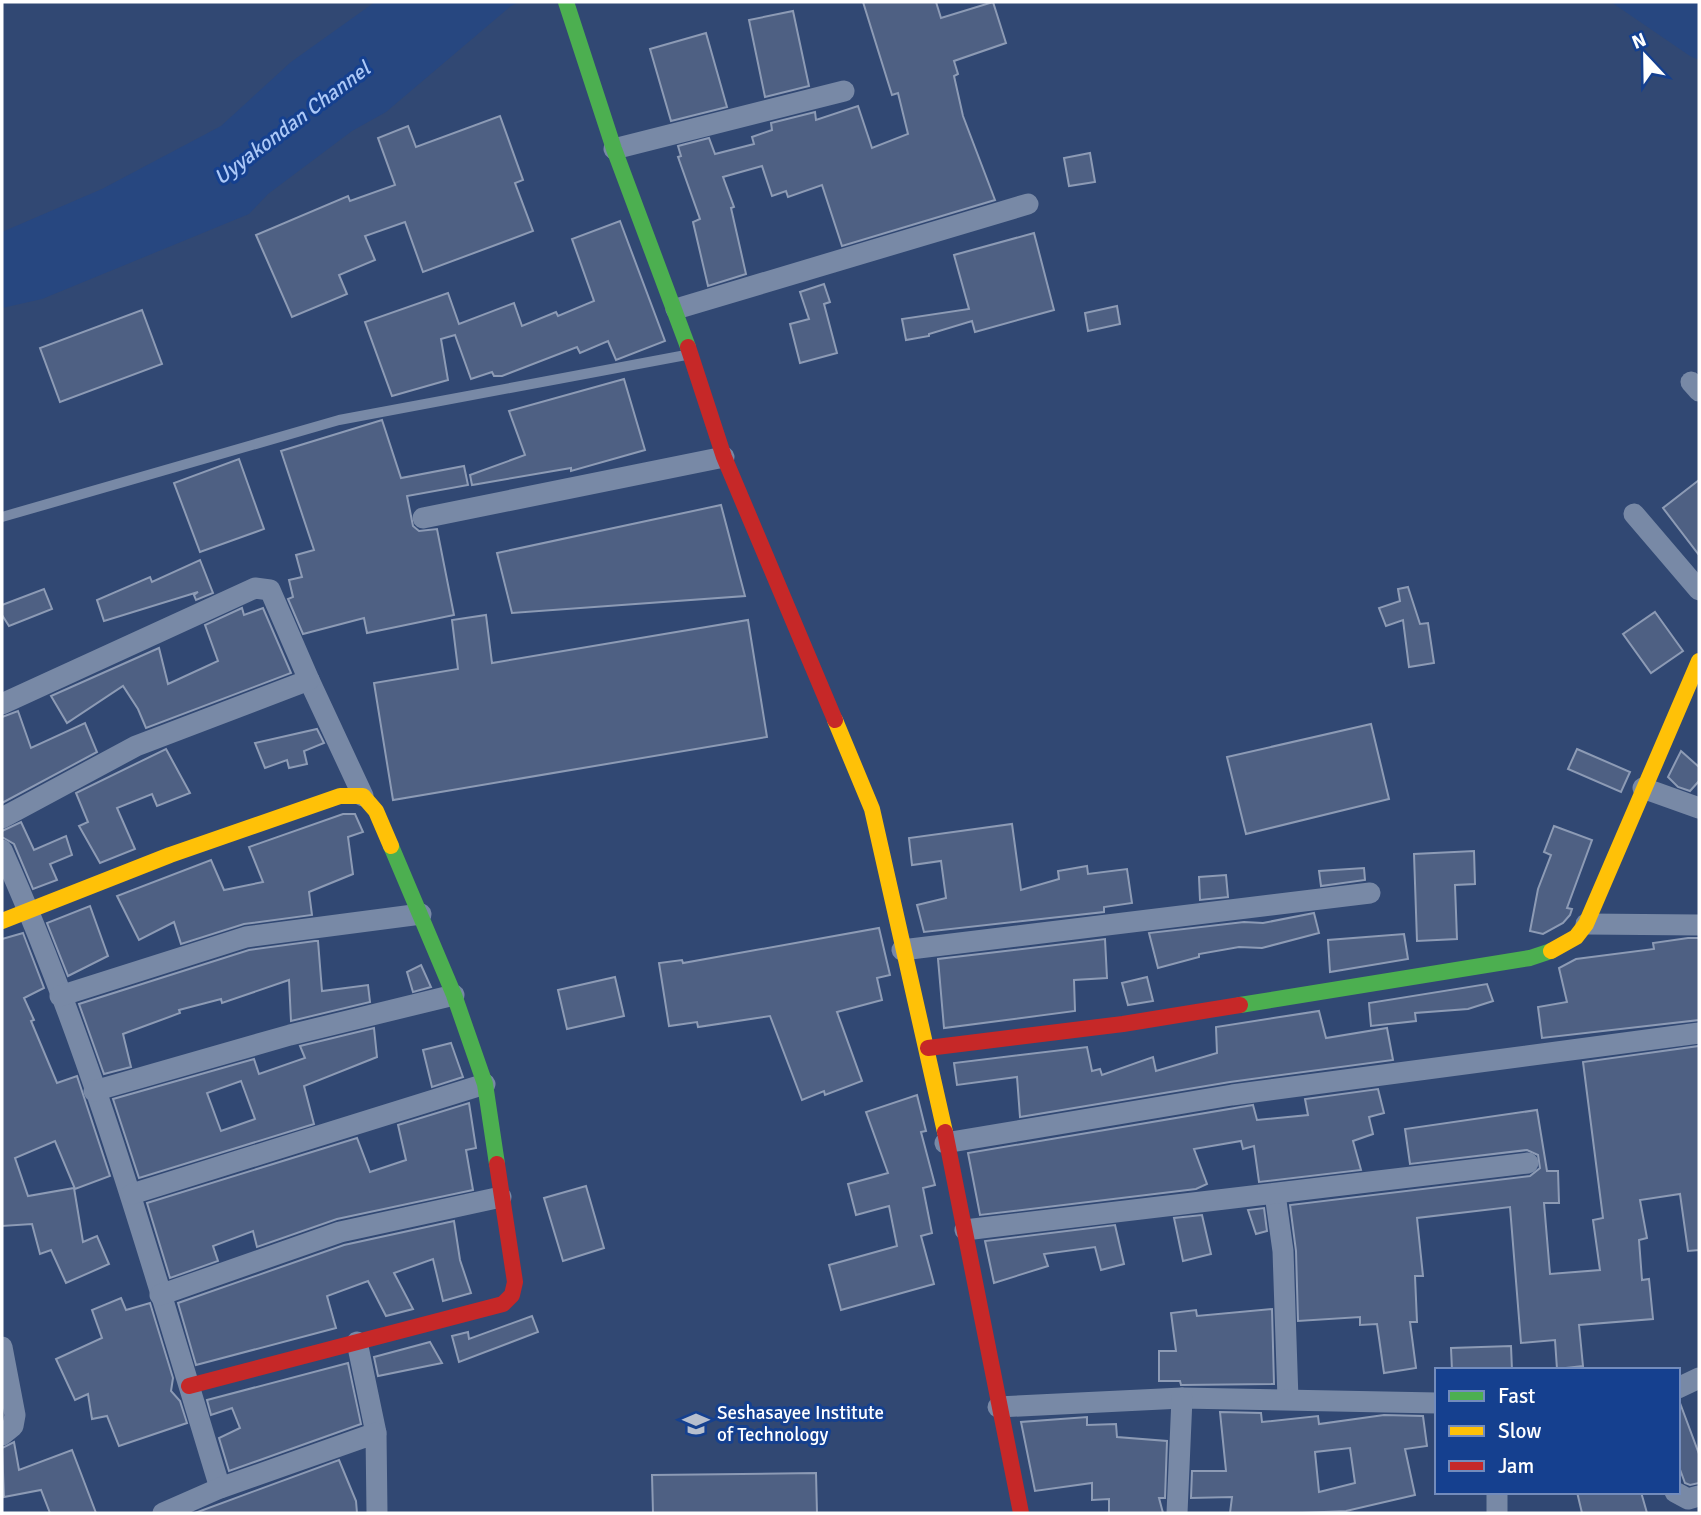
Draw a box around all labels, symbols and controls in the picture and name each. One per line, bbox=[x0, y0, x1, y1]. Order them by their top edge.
north arrow bbox=[1610, 21, 1680, 91]
text: N bbox=[1628, 28, 1650, 55]
water label: Uyyakondan Channel bbox=[209, 55, 377, 190]
legend bbox=[1435, 1368, 1680, 1494]
text: Fast bbox=[1498, 1383, 1535, 1409]
place label: Seshasayee Institute of Technology bbox=[717, 1401, 884, 1447]
school or university icon: Seshasayee Institute of Technology bbox=[681, 1409, 711, 1439]
text: Slow bbox=[1498, 1418, 1542, 1444]
text: Jam bbox=[1498, 1453, 1534, 1479]

